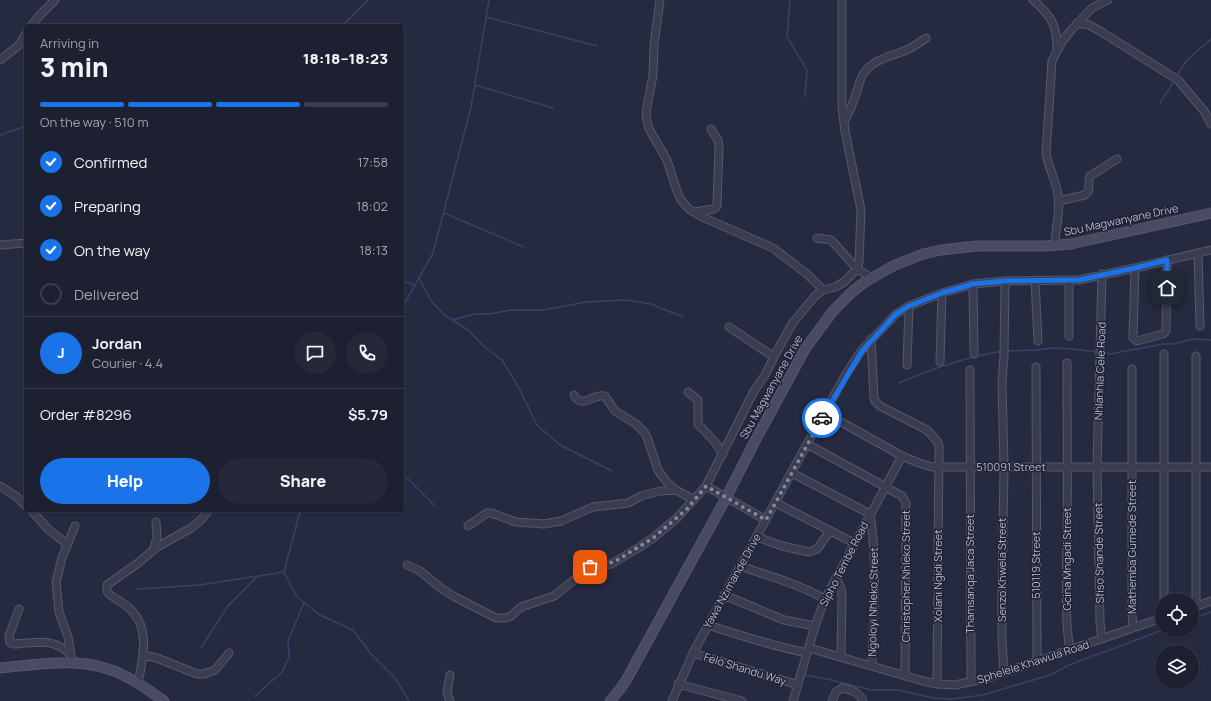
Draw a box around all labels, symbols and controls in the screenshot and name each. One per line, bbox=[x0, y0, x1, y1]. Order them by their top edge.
text: Arriving in bbox=[40, 34, 99, 52]
text: 18:18–18:23 bbox=[303, 48, 388, 69]
text: 3 min bbox=[40, 49, 109, 85]
text: On the way · 510 m bbox=[40, 113, 148, 131]
icon: check bbox=[40, 151, 62, 173]
text: Confirmed bbox=[74, 152, 147, 173]
text: 17:58 bbox=[357, 153, 388, 171]
icon: check bbox=[40, 195, 62, 217]
text: Preparing bbox=[74, 196, 141, 217]
text: 18:02 bbox=[356, 197, 388, 215]
street label: Sbu Magwanyane Drive bbox=[1062, 200, 1180, 239]
icon: check bbox=[40, 239, 62, 261]
text: On the way bbox=[74, 240, 150, 261]
text: 18:13 bbox=[359, 241, 388, 259]
pin bbox=[1150, 271, 1184, 305]
icon: home bbox=[1156, 277, 1178, 299]
text: Delivered bbox=[74, 284, 139, 305]
street label: Nhlanhla Cele Road bbox=[1090, 322, 1109, 420]
street label: Sbu Magwanyane Drive bbox=[736, 331, 806, 442]
button: chat bbox=[294, 332, 336, 374]
button: phone bbox=[346, 332, 388, 374]
text: Jordan bbox=[92, 333, 142, 354]
text: J bbox=[57, 342, 65, 363]
text: Courier · 4.4 bbox=[92, 354, 163, 372]
courier bbox=[802, 398, 842, 438]
text: Order #8296 bbox=[40, 404, 132, 425]
text: $5.79 bbox=[348, 404, 388, 425]
icon: car bbox=[811, 407, 833, 429]
button: Help bbox=[40, 458, 210, 504]
button: Share bbox=[218, 458, 388, 504]
street label: 510091 Street bbox=[976, 459, 1046, 474]
street label: Mathemba Gumede Street bbox=[1124, 480, 1139, 614]
street label: Sfiso Shande Street bbox=[1090, 502, 1107, 604]
street label: Gcina Mngadi Street bbox=[1059, 507, 1074, 611]
street label: Christopher Nhleko Street bbox=[898, 510, 913, 642]
street label: Thamsanqa Jaca Street bbox=[962, 514, 977, 634]
street label: Senzo Khwela Street bbox=[994, 518, 1009, 622]
street label: Sipho Tembe Road bbox=[816, 519, 871, 609]
street label: Xolani Ngidi Street bbox=[930, 529, 945, 623]
street label: Yawa Nzimande Drive bbox=[699, 530, 764, 631]
street label: 510119 Street bbox=[1028, 531, 1043, 599]
street label: Ngoloyi Nhleko Street bbox=[864, 547, 881, 657]
pin bbox=[573, 550, 607, 584]
icon: bag bbox=[579, 556, 601, 578]
map controls bbox=[1155, 593, 1199, 689]
button: locate bbox=[1155, 593, 1199, 637]
street label: Sphelele Khawula Road bbox=[975, 636, 1091, 687]
button: layers bbox=[1155, 645, 1199, 689]
street label: Felo Shandu Way bbox=[702, 649, 788, 688]

